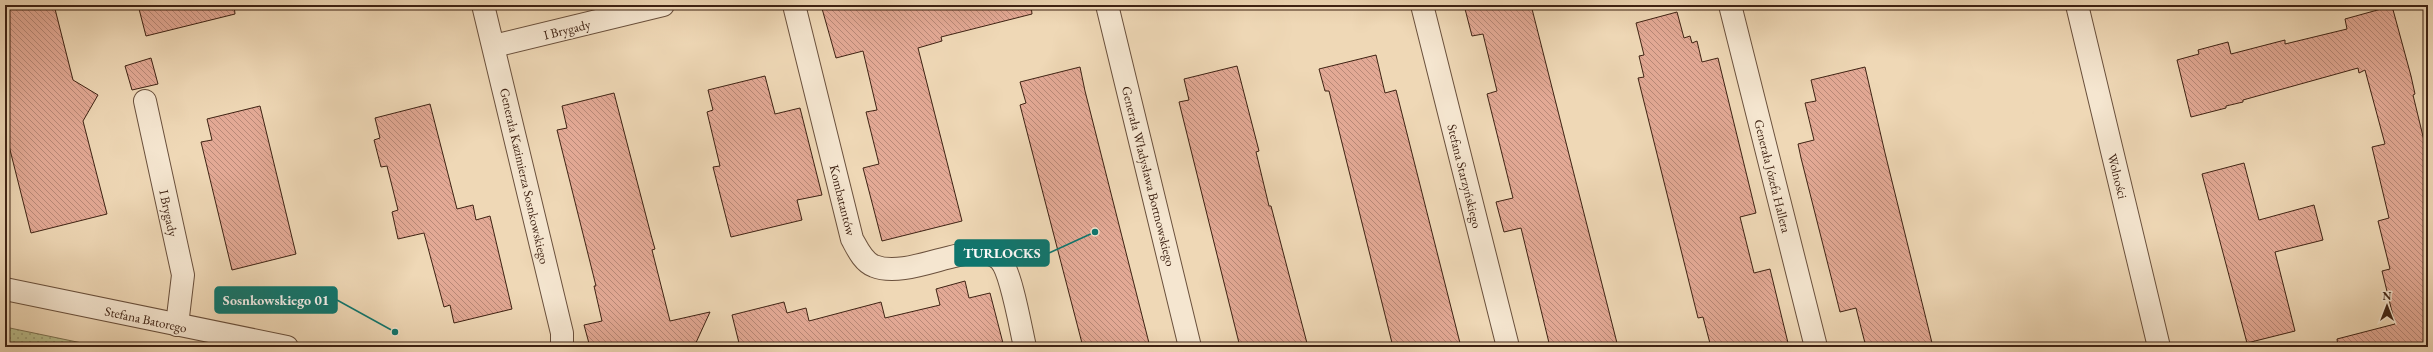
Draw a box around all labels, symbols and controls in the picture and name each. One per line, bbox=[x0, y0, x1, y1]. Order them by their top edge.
street label: I Brygady bbox=[542, 15, 593, 44]
street label: Generała Władysława Bortnowskiego bbox=[1118, 84, 1179, 268]
street label: Generała Kazimierza Sosnkowskiego bbox=[496, 86, 553, 266]
street label: Generała Józefa Hallera bbox=[1750, 118, 1795, 235]
street label: Stefana Starzyńskiego bbox=[1443, 122, 1486, 230]
street label: Wolności bbox=[2104, 152, 2131, 200]
street label: Kombatantów bbox=[826, 163, 860, 237]
street label: I Brygady bbox=[155, 188, 182, 239]
callout: TURLOCKS bbox=[955, 240, 1049, 266]
text: TURLOCKS bbox=[963, 244, 1041, 262]
north arrow bbox=[2367, 286, 2407, 326]
callout: Sosnkowskiego 01 bbox=[215, 287, 337, 313]
text: N bbox=[2383, 289, 2392, 303]
text: Sosnkowskiego 01 bbox=[223, 291, 329, 309]
street label: Stefana Batorego bbox=[103, 302, 189, 337]

